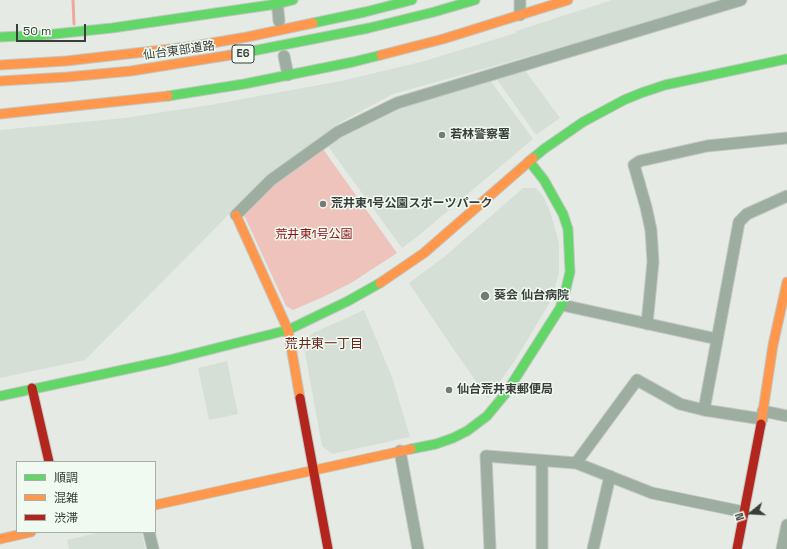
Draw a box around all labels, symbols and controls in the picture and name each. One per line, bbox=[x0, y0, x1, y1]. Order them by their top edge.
scale bar bbox=[18, 16, 88, 42]
text: 50 m bbox=[23, 23, 51, 39]
street label: 仙台東部道路 bbox=[142, 39, 216, 63]
road number: E6 bbox=[232, 45, 254, 63]
place label: 若林警察署 bbox=[450, 128, 510, 142]
marker: 若林警察署 bbox=[437, 130, 447, 140]
place label: 荒井東1号公園スポーツパーク bbox=[331, 197, 492, 211]
marker: 荒井東1号公園スポーツパーク bbox=[318, 199, 328, 209]
park label: 荒井東1号公園 bbox=[275, 228, 353, 242]
place label: 葵会 仙台病院 bbox=[494, 289, 569, 303]
marker: 葵会 仙台病院 bbox=[479, 290, 491, 302]
district label: 荒井東一丁目 bbox=[285, 336, 363, 352]
place label: 仙台荒井東郵便局 bbox=[457, 383, 553, 397]
marker: 仙台荒井東郵便局 bbox=[444, 385, 454, 395]
legend bbox=[16, 461, 156, 533]
text: 順調 bbox=[54, 470, 78, 486]
text: 混雑 bbox=[54, 490, 78, 506]
north arrow bbox=[731, 493, 771, 533]
text: 渋滞 bbox=[54, 510, 78, 526]
text: N bbox=[732, 511, 747, 522]

